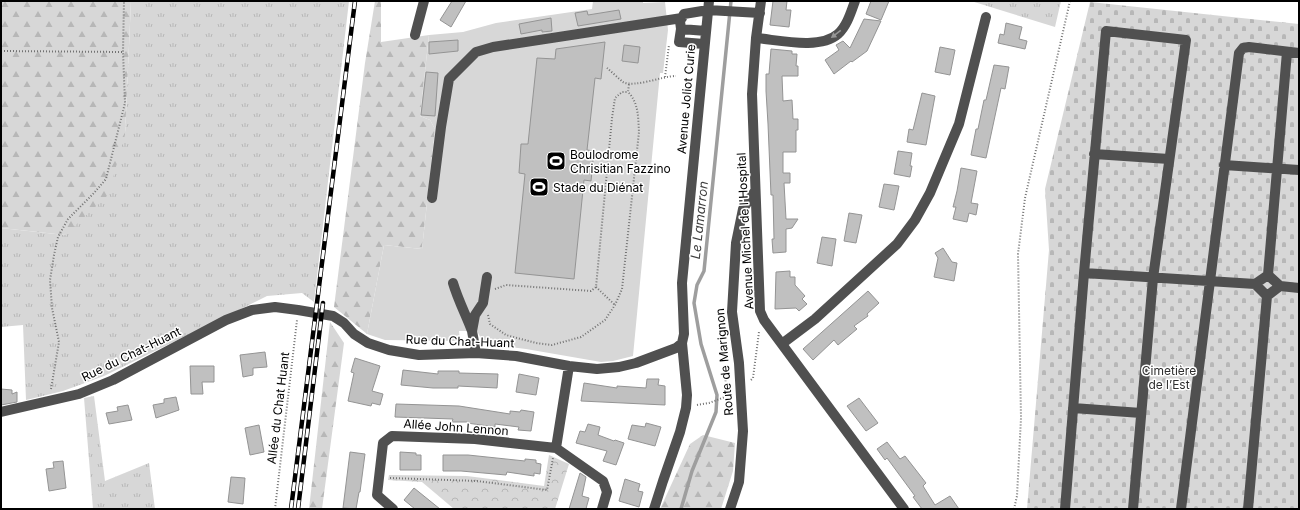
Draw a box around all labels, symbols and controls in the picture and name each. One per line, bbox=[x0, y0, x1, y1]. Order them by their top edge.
one-way arrow bbox=[830, 30, 841, 38]
street label: Avenue Joliot Curie bbox=[674, 43, 698, 155]
place label: Boulodrome Chrisitian Fazzino bbox=[570, 147, 671, 176]
sports icon: Boulodrome Chrisitian Fazzino bbox=[545, 150, 567, 172]
street label: Avenue Michel de l'Hospital bbox=[733, 152, 757, 310]
sports icon: Stade du Diénat bbox=[528, 176, 550, 198]
place label: Stade du Diénat bbox=[553, 180, 643, 195]
water label: Le Lamarron bbox=[687, 180, 711, 260]
street label: Route de Marignon bbox=[712, 308, 736, 416]
street label: Rue du Chat-Huant bbox=[79, 323, 183, 385]
street label: Rue du Chat-Huant bbox=[405, 332, 515, 350]
street label: Allée du Chat Huant bbox=[264, 351, 292, 465]
park label: Cimetière de l’Est bbox=[1142, 363, 1196, 392]
street label: Allée John Lennon bbox=[403, 416, 509, 438]

